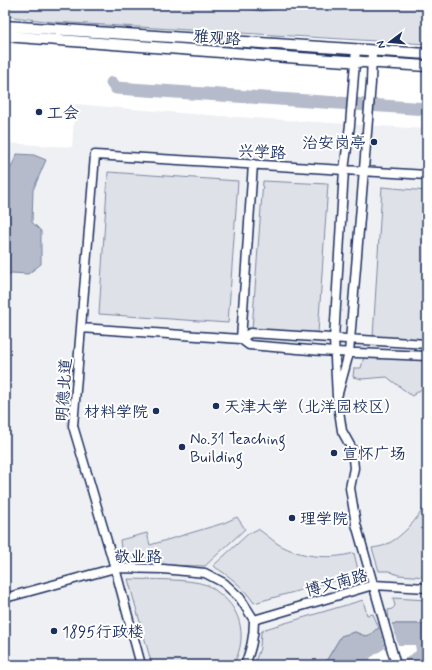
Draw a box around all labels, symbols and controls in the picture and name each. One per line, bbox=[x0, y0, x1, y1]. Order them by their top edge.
north arrow bbox=[370, 22, 410, 62]
street label: 雅观路 bbox=[192, 26, 242, 51]
text: N bbox=[374, 39, 389, 50]
place label: 工会 bbox=[47, 103, 79, 124]
marker: 工会 bbox=[34, 107, 44, 117]
place label: 治安岗亭 bbox=[302, 133, 366, 154]
marker: 治安岗亭 bbox=[369, 137, 379, 147]
street label: 兴学路 bbox=[237, 141, 286, 164]
street label: 明德北道 bbox=[52, 357, 77, 423]
place label: 天津大学（北洋园校区） bbox=[224, 397, 400, 418]
marker: 天津大学（北洋园校区） bbox=[211, 401, 221, 411]
place label: 材料学院 bbox=[84, 402, 148, 423]
marker: 材料学院 bbox=[151, 406, 161, 416]
place label: No.31 Teaching Building bbox=[190, 429, 286, 469]
marker: No.31 Teaching Building bbox=[177, 442, 187, 452]
place label: 宣怀广场 bbox=[342, 444, 406, 465]
marker: 宣怀广场 bbox=[329, 448, 339, 458]
place label: 理学院 bbox=[300, 509, 348, 530]
marker: 理学院 bbox=[287, 513, 297, 523]
street label: 敬业路 bbox=[114, 547, 162, 568]
street label: 博文南路 bbox=[303, 565, 370, 602]
place label: 1895行政楼 bbox=[62, 622, 144, 643]
marker: 1895行政楼 bbox=[49, 626, 59, 636]

